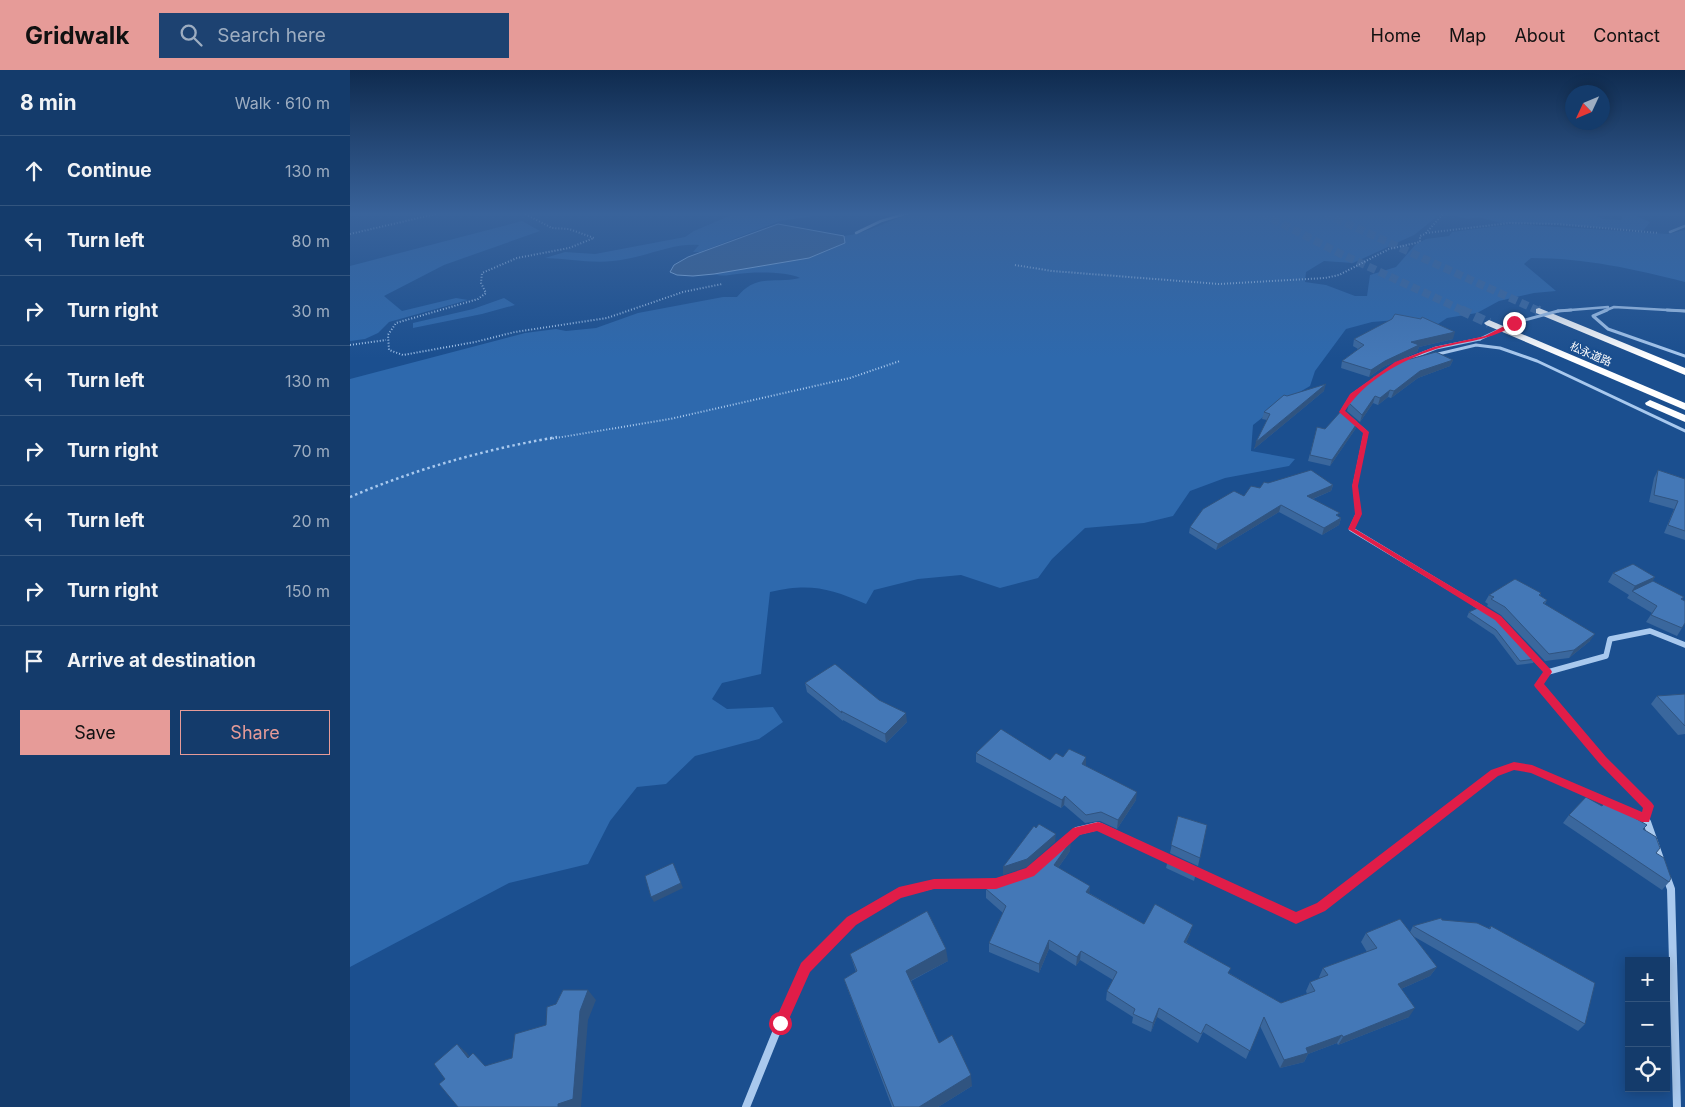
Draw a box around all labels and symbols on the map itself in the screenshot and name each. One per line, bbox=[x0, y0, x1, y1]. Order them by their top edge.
north arrow bbox=[1565, 85, 1610, 130]
route end bbox=[1503, 312, 1526, 335]
street label: 松永道路 bbox=[1568, 339, 1614, 369]
route start bbox=[769, 1012, 792, 1035]

